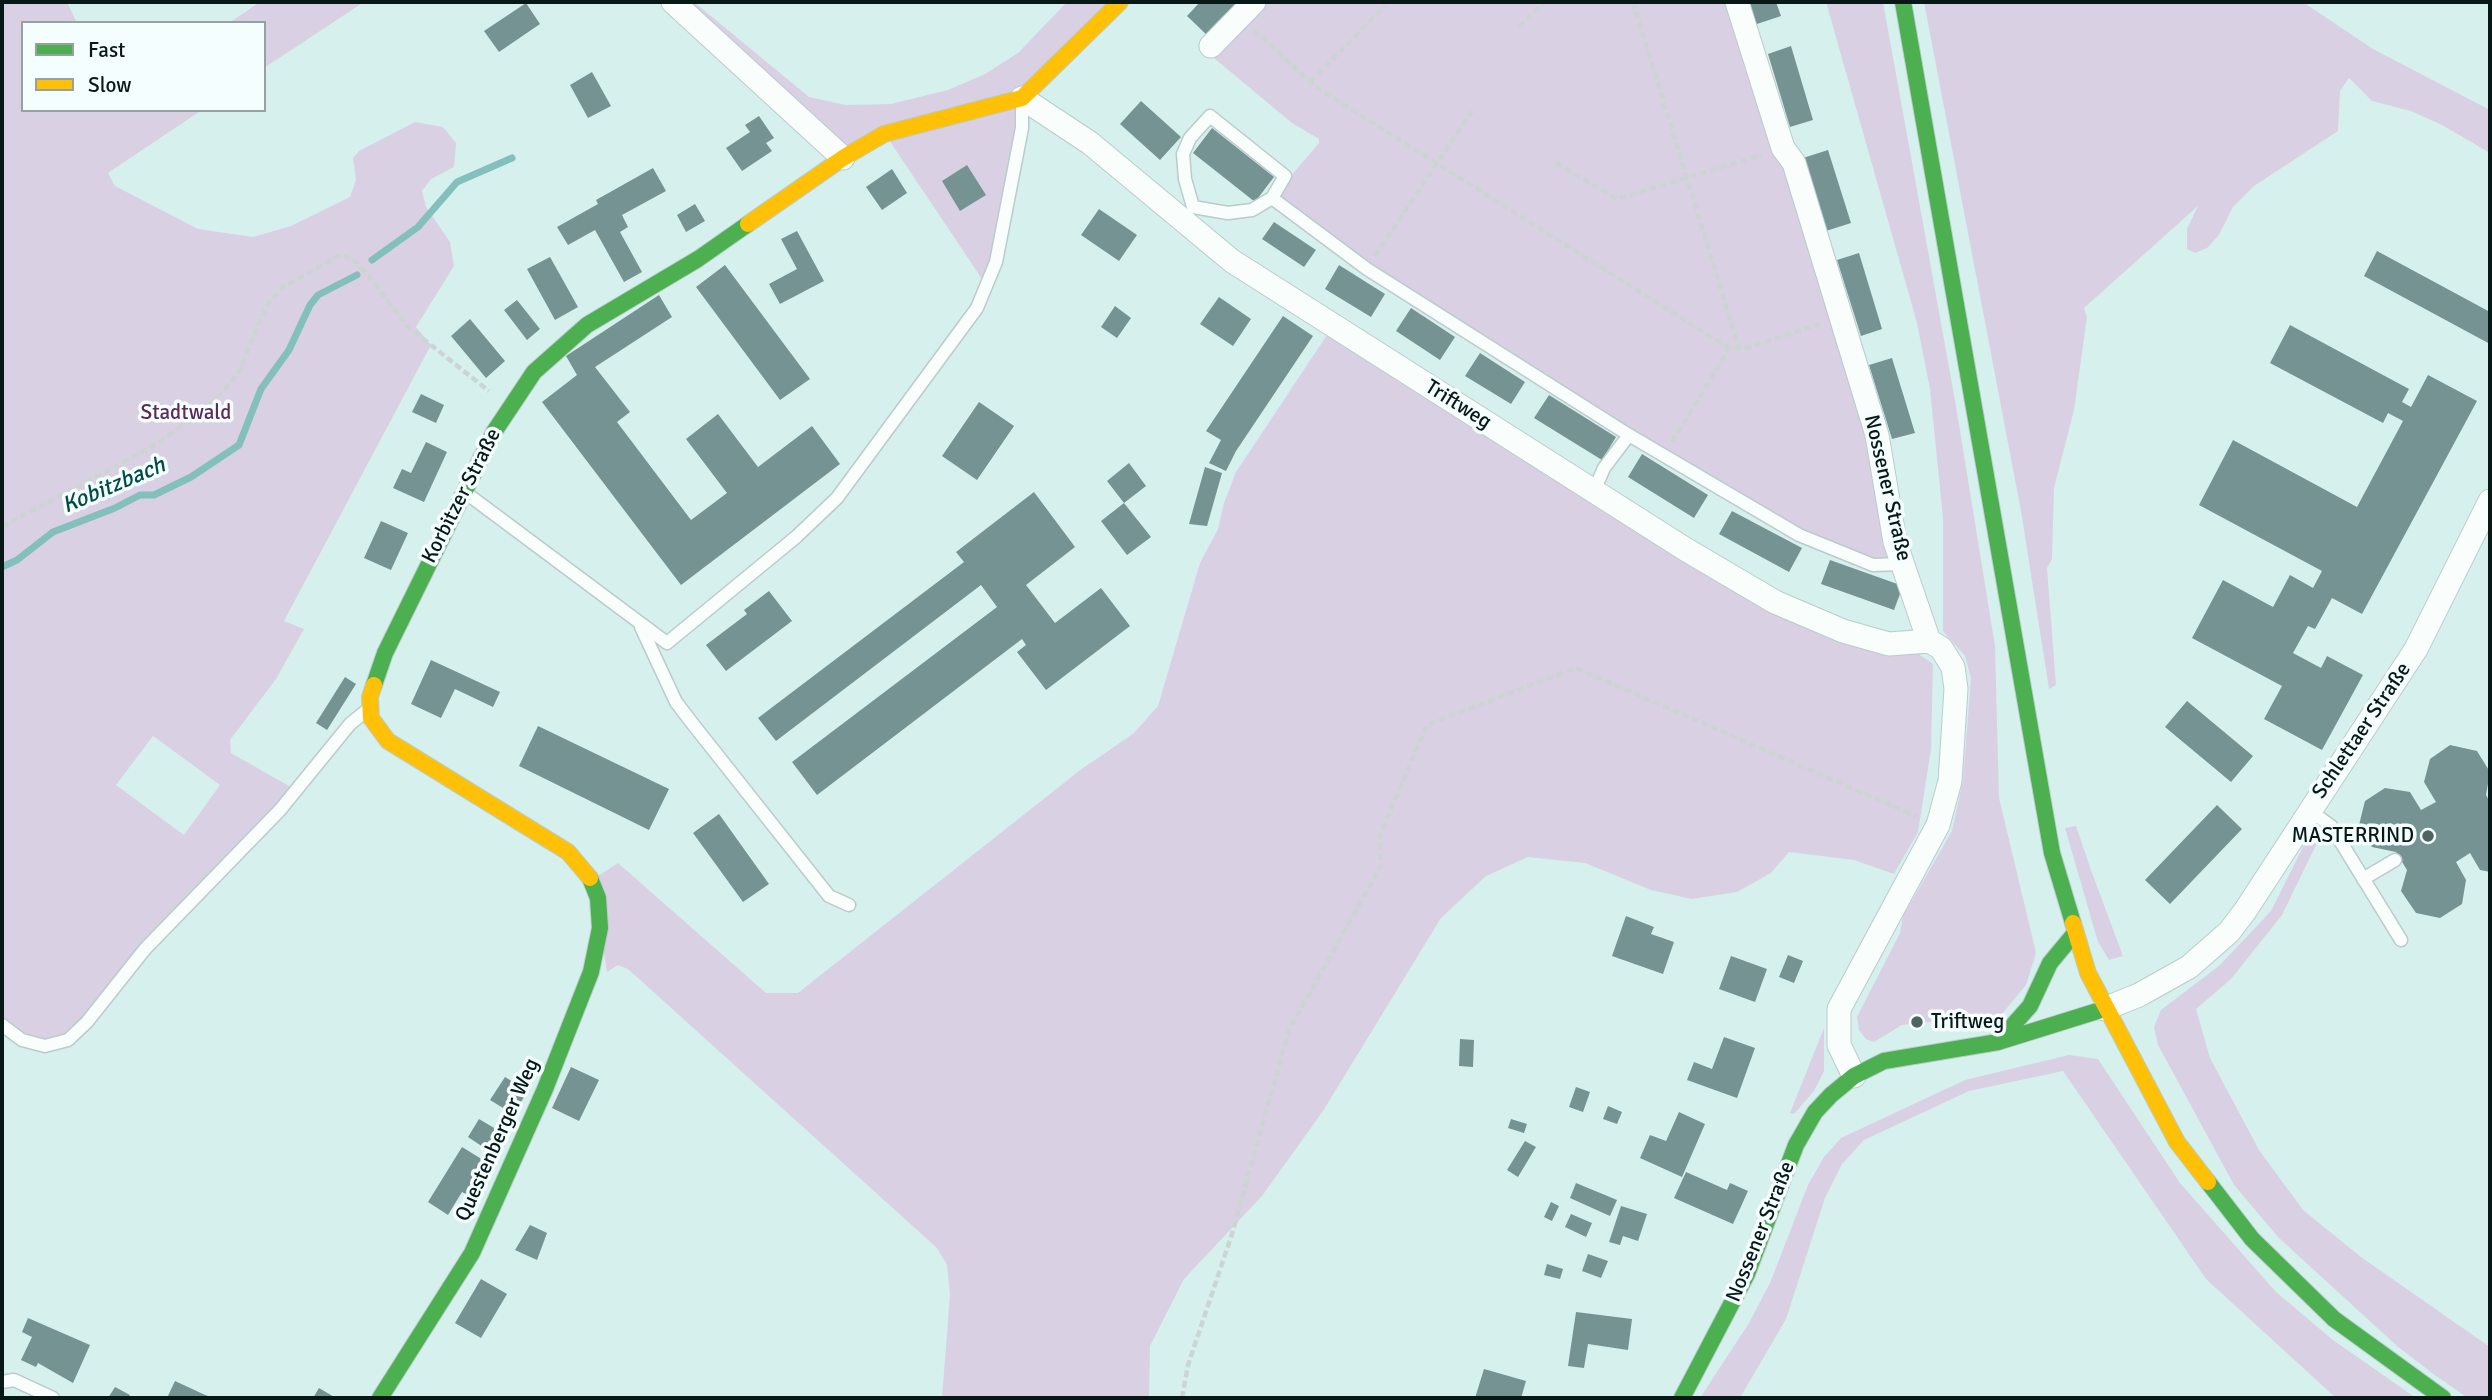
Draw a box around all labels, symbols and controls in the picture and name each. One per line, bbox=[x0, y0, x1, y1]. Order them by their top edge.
legend bbox=[21, 21, 266, 112]
text: Fast bbox=[88, 37, 125, 63]
text: Slow bbox=[88, 72, 132, 98]
street label: Triftweg bbox=[1420, 375, 1496, 435]
park label: Stadtwald bbox=[141, 400, 231, 426]
street label: Nossener Straße bbox=[1858, 412, 1916, 564]
street label: Korbitzer Straße bbox=[417, 424, 507, 568]
water label: Kobitzbach bbox=[58, 452, 170, 520]
street label: Schlettaer Straße bbox=[2307, 658, 2417, 804]
place label: MASTERRIND bbox=[2292, 823, 2414, 849]
marker: MASTERRIND bbox=[2420, 828, 2436, 844]
place label: Triftweg bbox=[1931, 1009, 2004, 1035]
marker: Triftweg bbox=[1909, 1014, 1925, 1030]
street label: Questenberger Weg bbox=[451, 1055, 545, 1225]
street label: Nossener Straße bbox=[1721, 1158, 1801, 1306]

